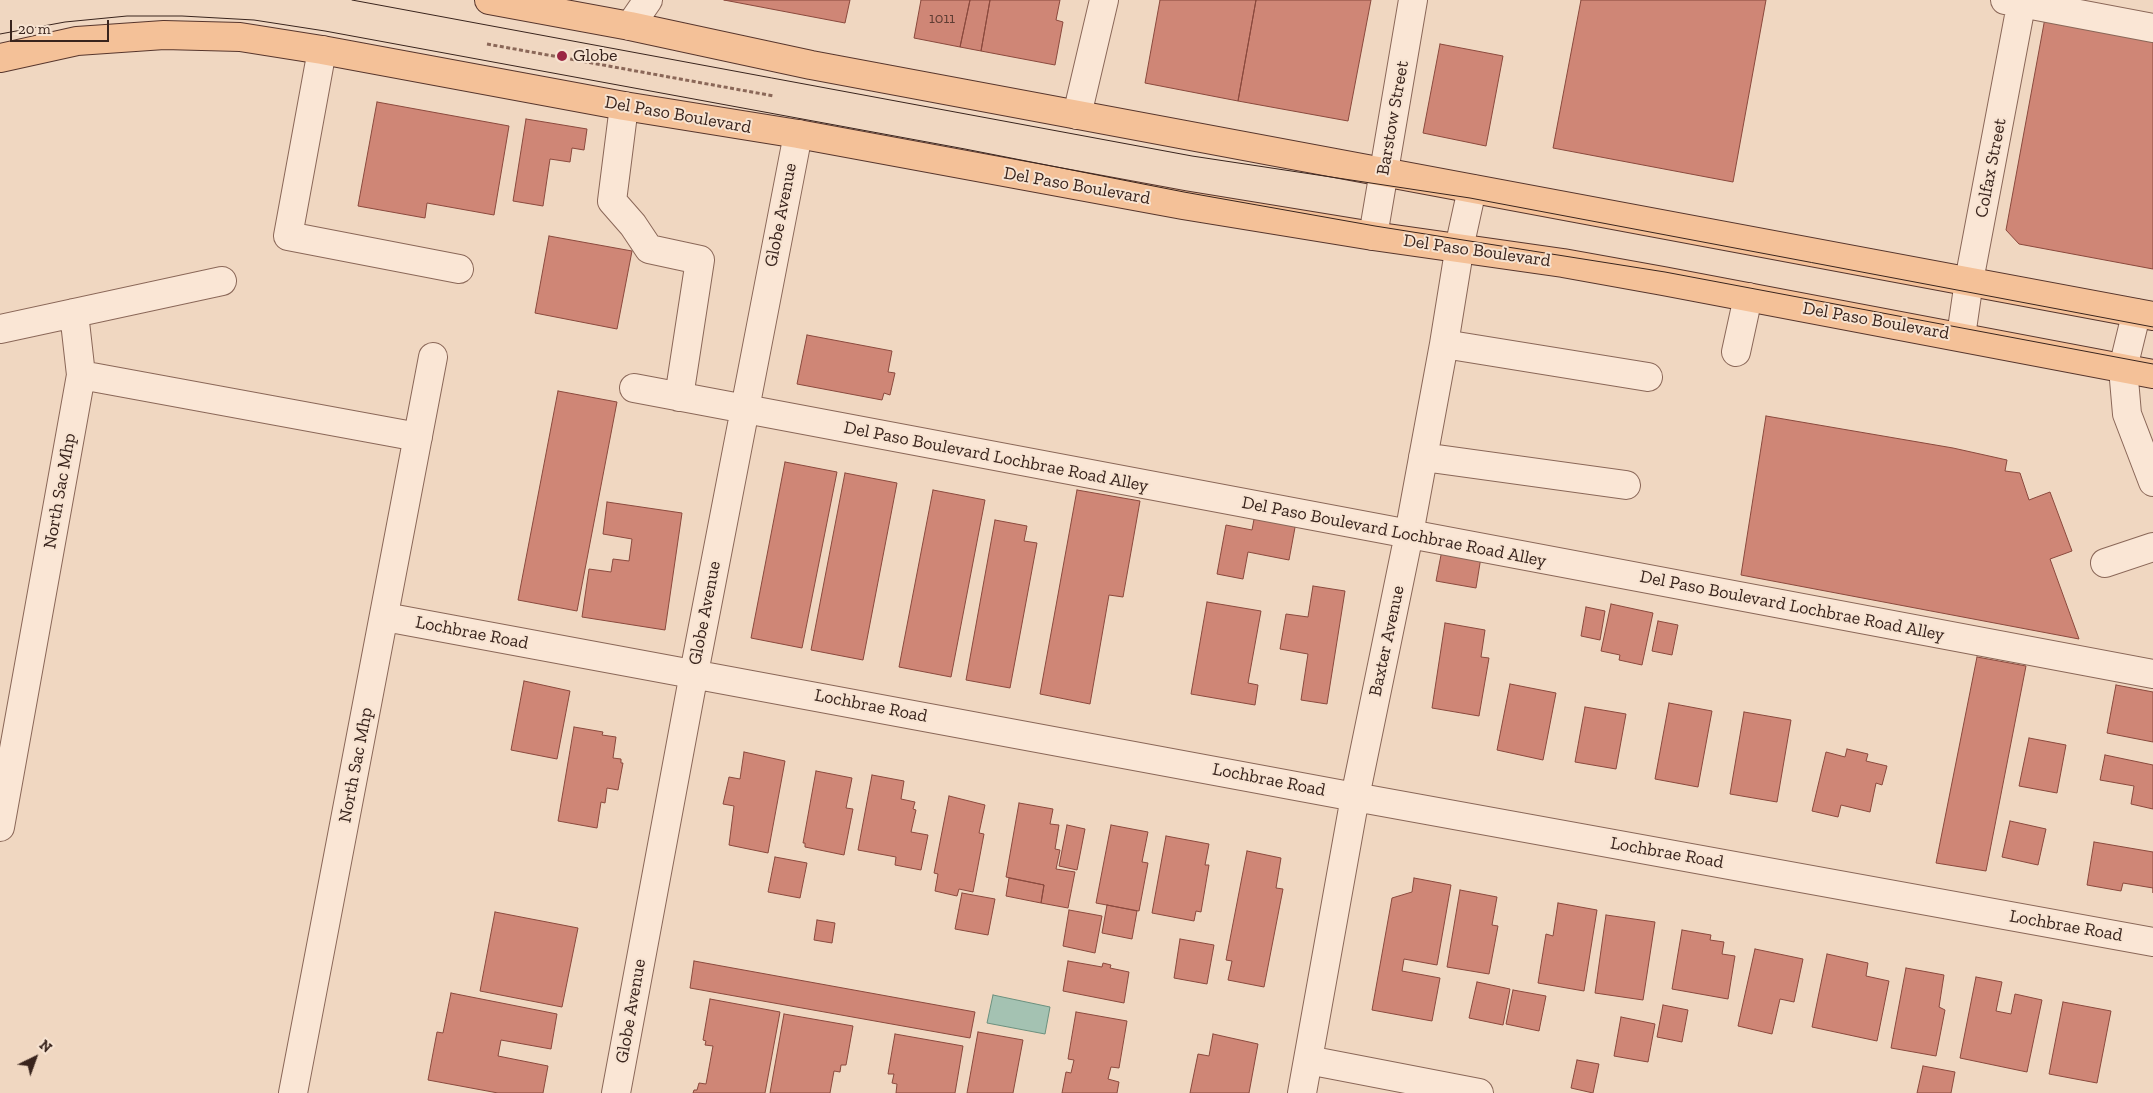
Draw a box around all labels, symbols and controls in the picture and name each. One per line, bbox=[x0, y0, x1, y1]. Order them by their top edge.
scale bar bbox=[12, 10, 111, 42]
house number: 1011 bbox=[929, 10, 955, 28]
text: 20 m bbox=[18, 20, 51, 38]
place label: Globe bbox=[573, 45, 618, 67]
marker: Globe bbox=[555, 49, 569, 63]
street label: Barstow Street bbox=[1372, 59, 1414, 177]
street label: Del Paso Boulevard bbox=[603, 91, 753, 139]
street label: Colfax Street bbox=[1971, 116, 2011, 220]
street label: Globe Avenue bbox=[760, 161, 802, 269]
street label: Del Paso Boulevard bbox=[1002, 162, 1152, 210]
street label: Del Paso Boulevard bbox=[1402, 230, 1552, 272]
street label: Del Paso Boulevard bbox=[1801, 297, 1951, 345]
street label: Del Paso Boulevard Lochbrae Road Alley bbox=[842, 417, 1150, 497]
street label: North Sac Mhp bbox=[39, 431, 81, 551]
street label: Del Paso Boulevard Lochbrae Road Alley bbox=[1240, 492, 1548, 572]
street label: Globe Avenue bbox=[684, 559, 726, 667]
street label: Del Paso Boulevard Lochbrae Road Alley bbox=[1638, 566, 1946, 646]
street label: Baxter Avenue bbox=[1365, 584, 1409, 698]
street label: Lochbrae Road bbox=[414, 611, 530, 655]
street label: Lochbrae Road bbox=[813, 684, 929, 728]
street label: North Sac Mhp bbox=[334, 705, 378, 825]
street label: Lochbrae Road bbox=[1211, 758, 1327, 802]
street label: Lochbrae Road bbox=[1609, 832, 1725, 874]
street label: Lochbrae Road bbox=[2008, 905, 2124, 947]
street label: Globe Avenue bbox=[611, 957, 651, 1065]
north arrow bbox=[10, 1033, 60, 1083]
text: N bbox=[36, 1037, 55, 1056]

